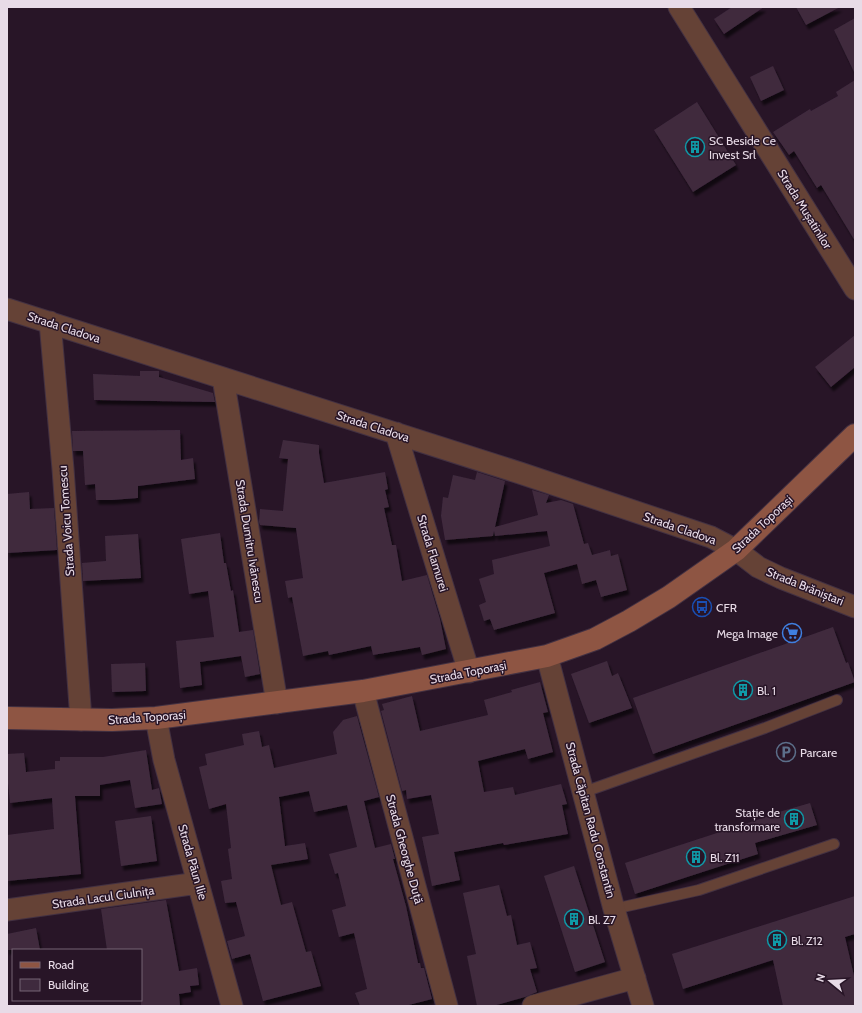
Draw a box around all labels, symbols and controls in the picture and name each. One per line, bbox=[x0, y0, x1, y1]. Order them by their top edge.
place label: SC Beside Ce Invest Srl bbox=[709, 133, 776, 162]
building icon: SC Beside Ce Invest Srl bbox=[684, 136, 706, 158]
street label: Strada Mușatinilor bbox=[774, 166, 836, 252]
street label: Strada Cladova bbox=[25, 308, 103, 346]
street label: Strada Cladova bbox=[334, 407, 412, 445]
street label: Strada Voicu Tomescu bbox=[55, 465, 77, 577]
street label: Strada Dumitru Ivănescu bbox=[233, 478, 267, 604]
street label: Strada Toporași bbox=[728, 492, 796, 557]
street label: Strada Cladova bbox=[642, 509, 719, 548]
street label: Strada Flamurei bbox=[414, 513, 452, 593]
street label: Strada Brăniștari bbox=[764, 564, 846, 609]
bus stop icon: CFR bbox=[691, 596, 713, 618]
place label: CFR bbox=[716, 600, 738, 615]
supermarket icon: Mega Image bbox=[781, 622, 803, 644]
place label: Mega Image bbox=[716, 626, 778, 641]
street label: Strada Toporași bbox=[428, 657, 508, 688]
building icon: Bl. 1 bbox=[732, 679, 754, 701]
place label: Bl. 1 bbox=[757, 683, 776, 698]
street label: Strada Toporași bbox=[108, 707, 186, 728]
street label: Strada Căpitan Radu Constantin bbox=[563, 740, 619, 900]
parking icon: Parcare bbox=[775, 741, 797, 763]
place label: Parcare bbox=[800, 745, 837, 760]
street label: Strada Gheorghe Duță bbox=[382, 793, 427, 906]
place label: Stație de transformare bbox=[715, 805, 780, 834]
building icon: Stație de transformare bbox=[783, 808, 805, 830]
street label: Strada Păun Ilie bbox=[175, 822, 211, 902]
building icon: Bl. Z11 bbox=[685, 846, 707, 868]
place label: Bl. Z11 bbox=[710, 850, 740, 865]
street label: Strada Lacul Ciulnița bbox=[51, 882, 155, 913]
building icon: Bl. Z7 bbox=[563, 908, 585, 930]
place label: Bl. Z7 bbox=[588, 912, 616, 927]
building icon: Bl. Z12 bbox=[766, 929, 788, 951]
place label: Bl. Z12 bbox=[791, 933, 823, 948]
legend bbox=[12, 949, 142, 1001]
text: Road bbox=[48, 957, 74, 972]
north arrow bbox=[810, 961, 850, 1001]
text: N bbox=[813, 972, 828, 984]
text: Building bbox=[48, 977, 90, 992]

